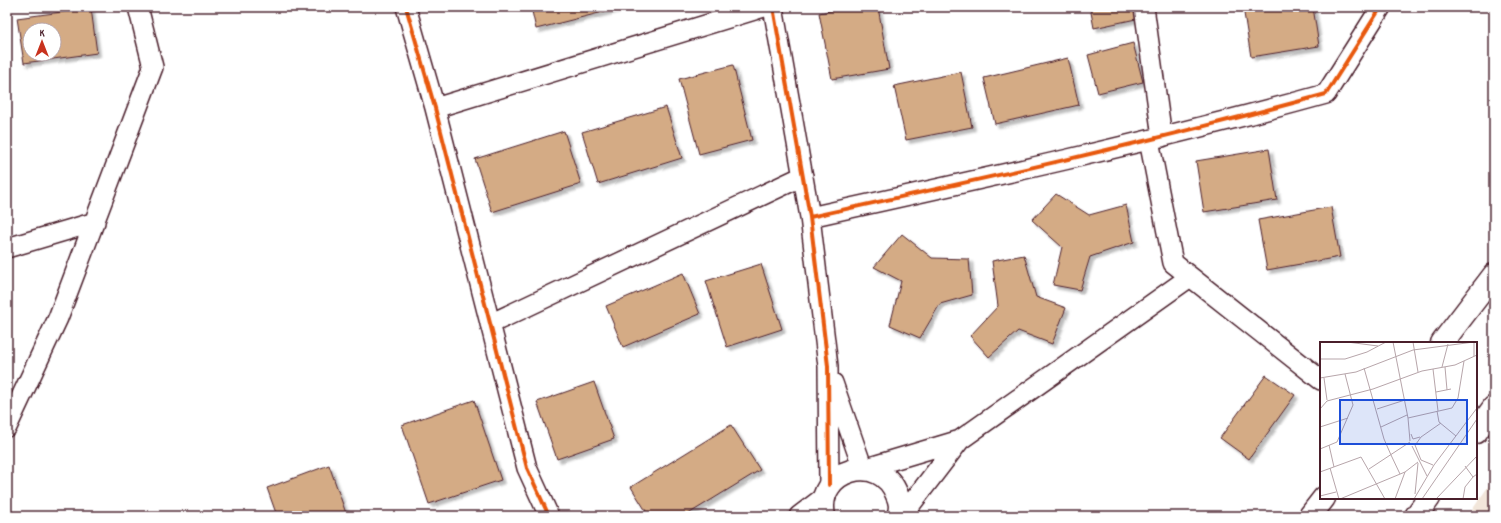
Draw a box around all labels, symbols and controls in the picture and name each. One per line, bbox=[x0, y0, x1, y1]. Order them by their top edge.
north arrow bbox=[22, 22, 62, 62]
text: K bbox=[39, 26, 45, 42]
inset map bbox=[1320, 342, 1477, 499]

